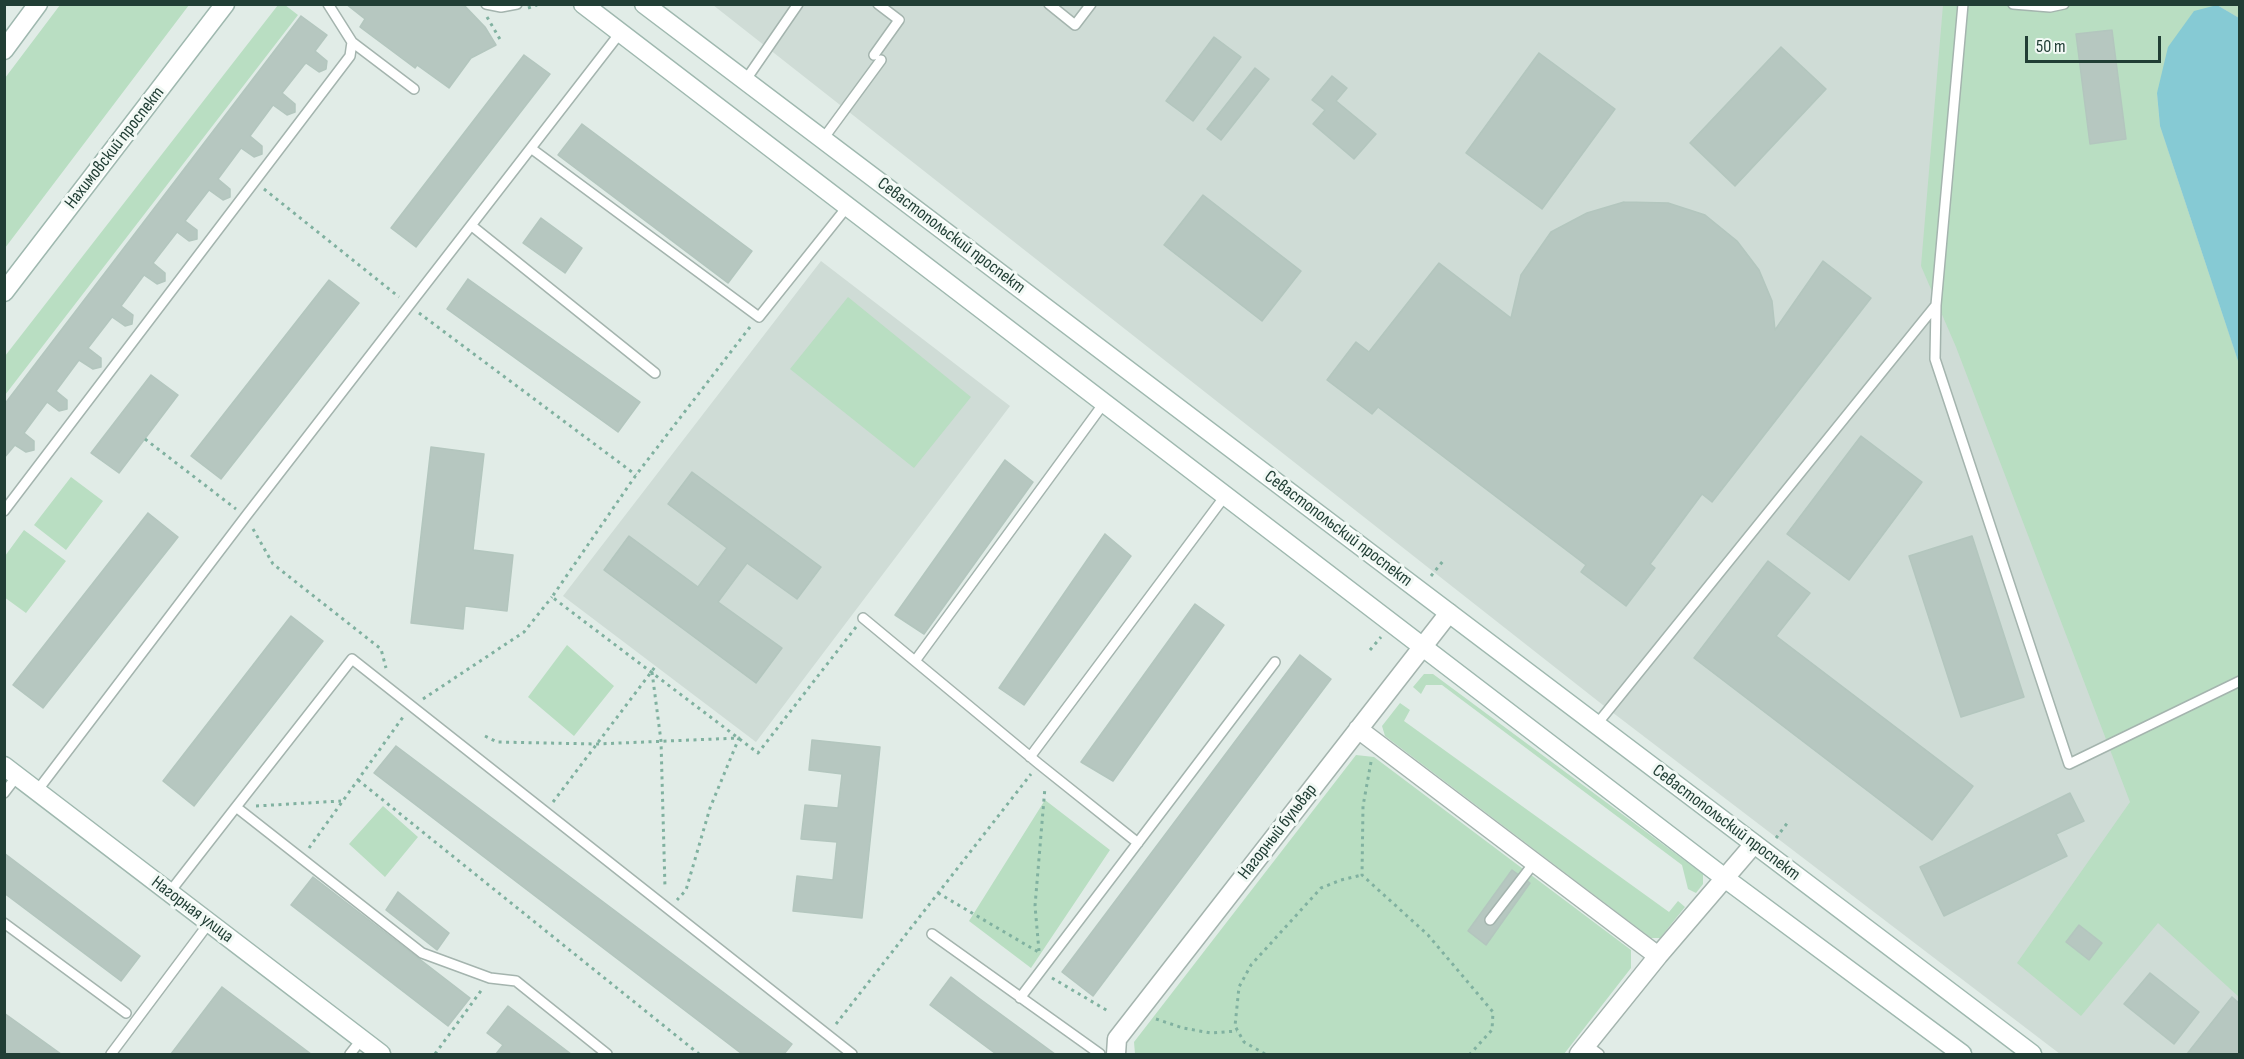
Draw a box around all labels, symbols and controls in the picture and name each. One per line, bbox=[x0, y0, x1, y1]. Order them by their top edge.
scale bar bbox=[2028, 24, 2164, 62]
text: 50 m bbox=[2036, 36, 2066, 57]
street label: Нахимовский проспект bbox=[61, 83, 169, 213]
street label: Севастопольский проспект bbox=[873, 173, 1029, 299]
street label: Севастопольский проспект bbox=[1260, 466, 1416, 592]
street label: Севастопольский проспект bbox=[1648, 760, 1804, 886]
street label: Нагорный бульвар bbox=[1234, 780, 1322, 884]
street label: Нагорная улица bbox=[147, 872, 237, 948]

